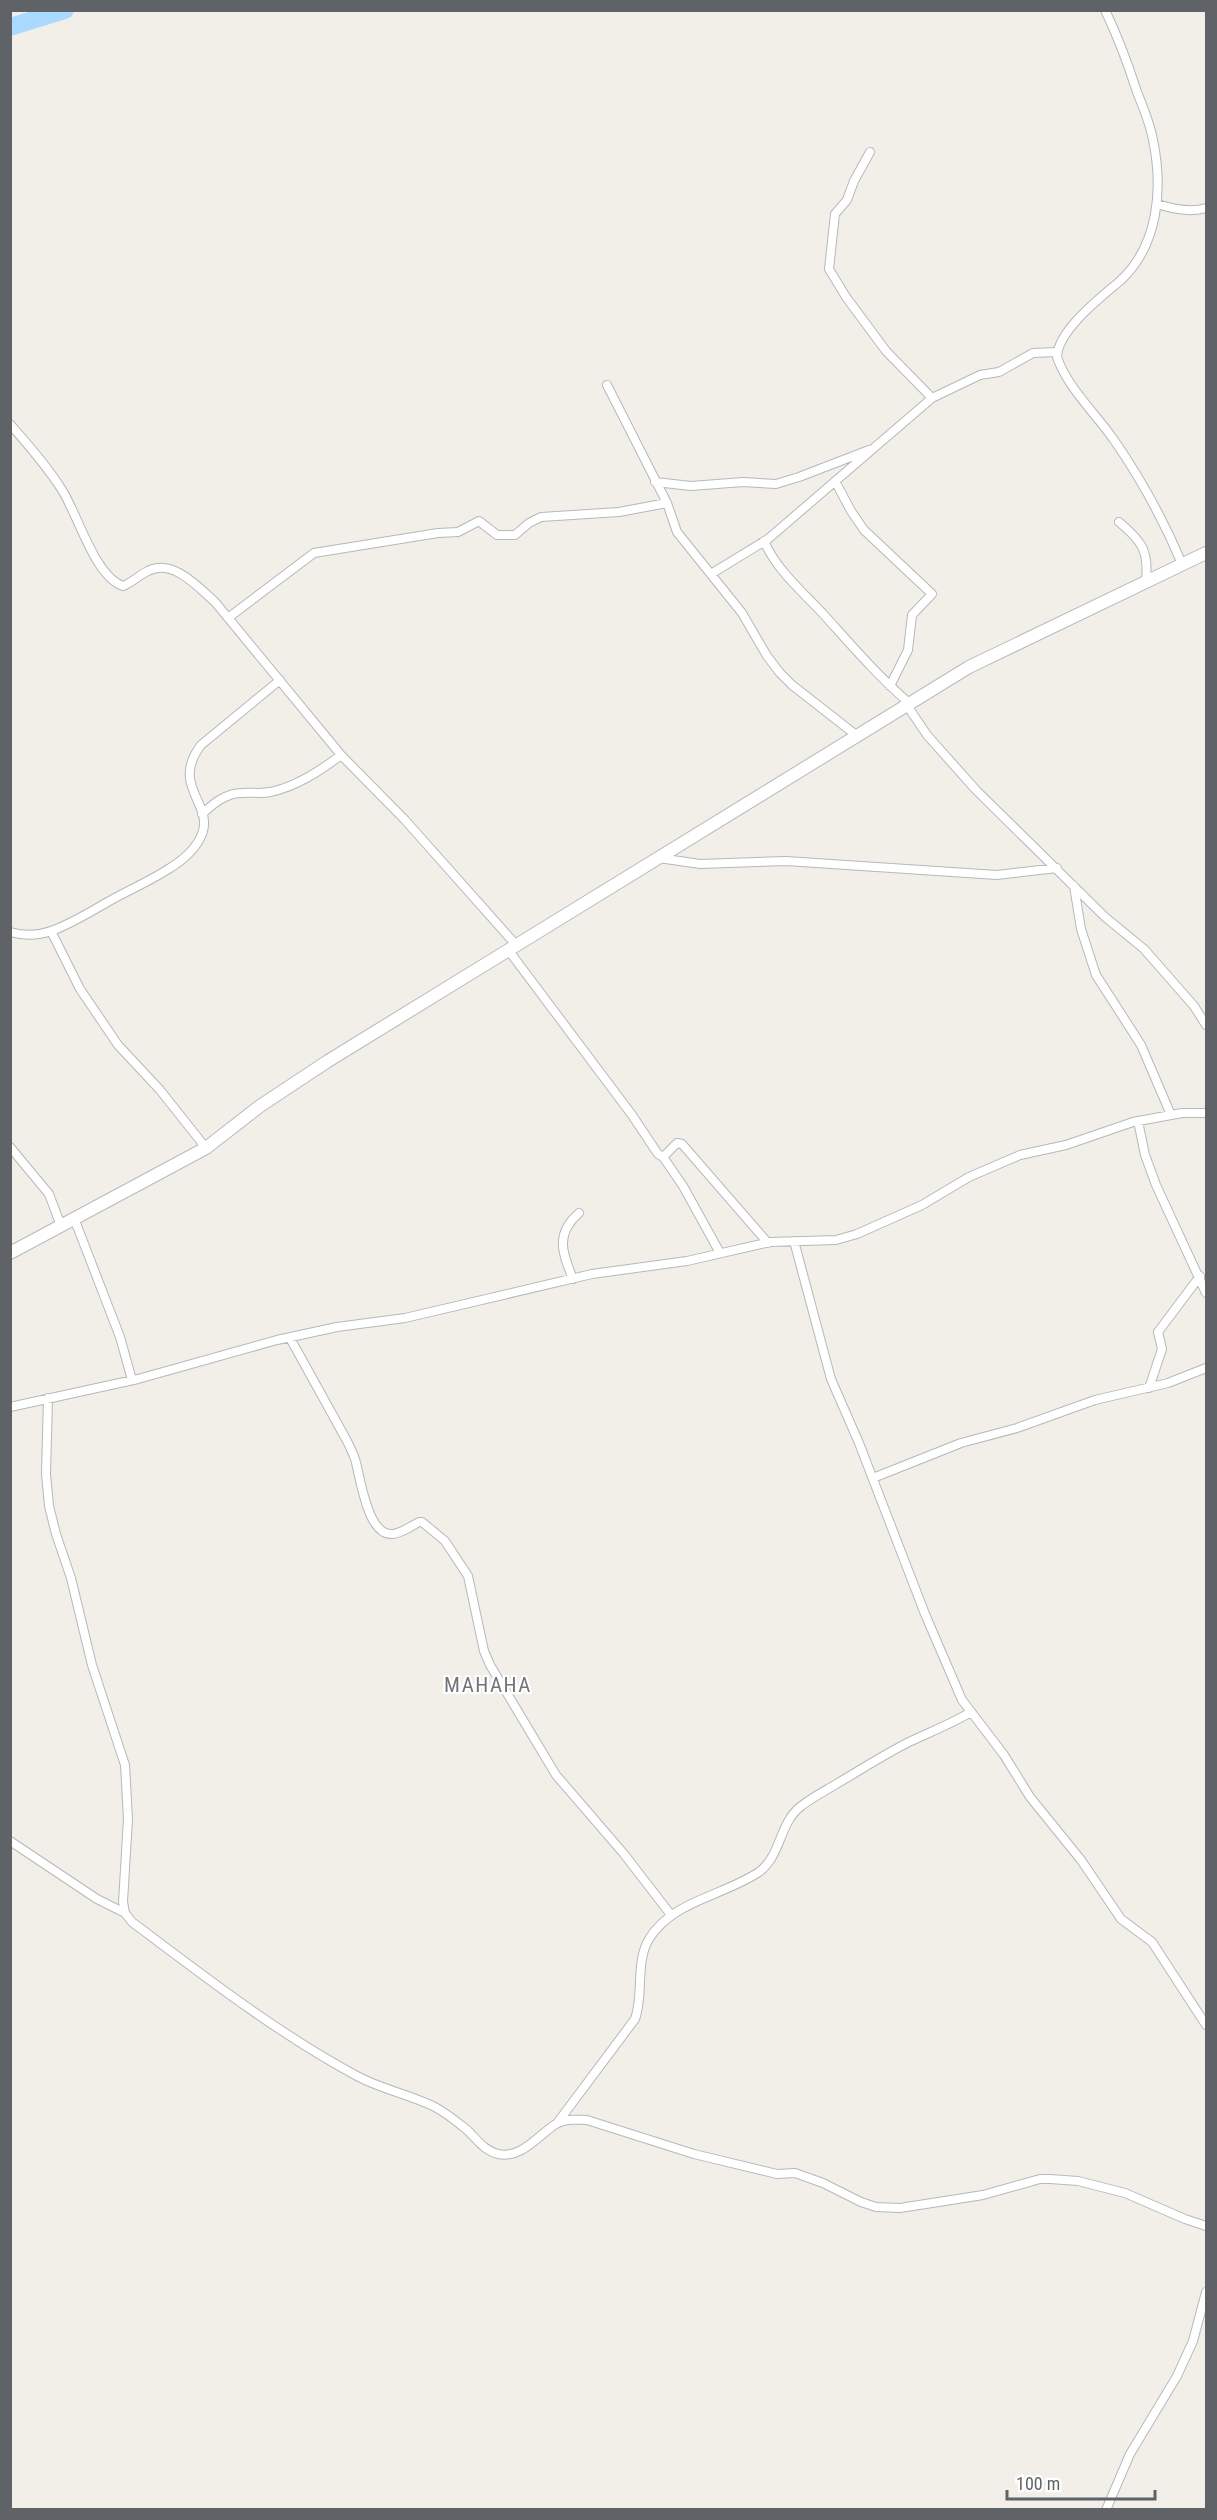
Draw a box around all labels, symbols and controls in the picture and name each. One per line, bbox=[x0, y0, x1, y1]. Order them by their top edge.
district label: MAHAHA bbox=[444, 1673, 532, 1697]
scale bar bbox=[1007, 2463, 1156, 2501]
text: 100 m bbox=[1016, 2473, 1060, 2494]

